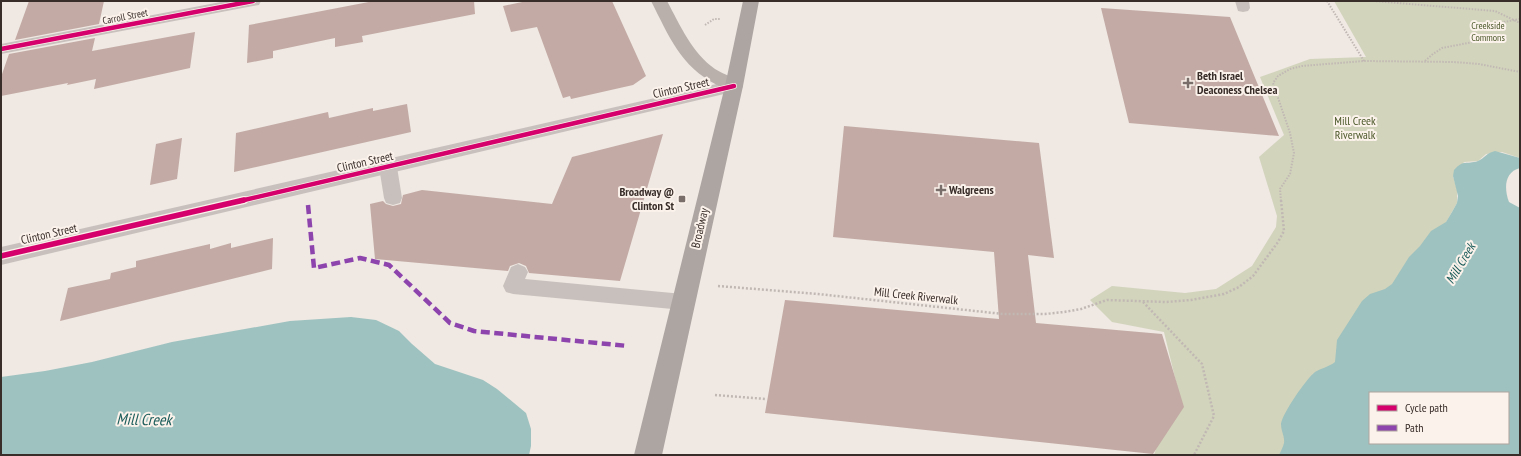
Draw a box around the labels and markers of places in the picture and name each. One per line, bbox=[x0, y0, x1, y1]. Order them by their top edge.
place label: Beth Israel Deaconess Chelsea bbox=[1197, 68, 1277, 97]
marker: Beth Israel Deaconess Chelsea bbox=[1182, 77, 1194, 89]
place label: Walgreens bbox=[948, 182, 994, 197]
place label: Broadway @ Clinton St bbox=[619, 184, 674, 213]
marker: Walgreens bbox=[936, 185, 946, 195]
marker: Broadway @ Clinton St bbox=[677, 194, 687, 204]

